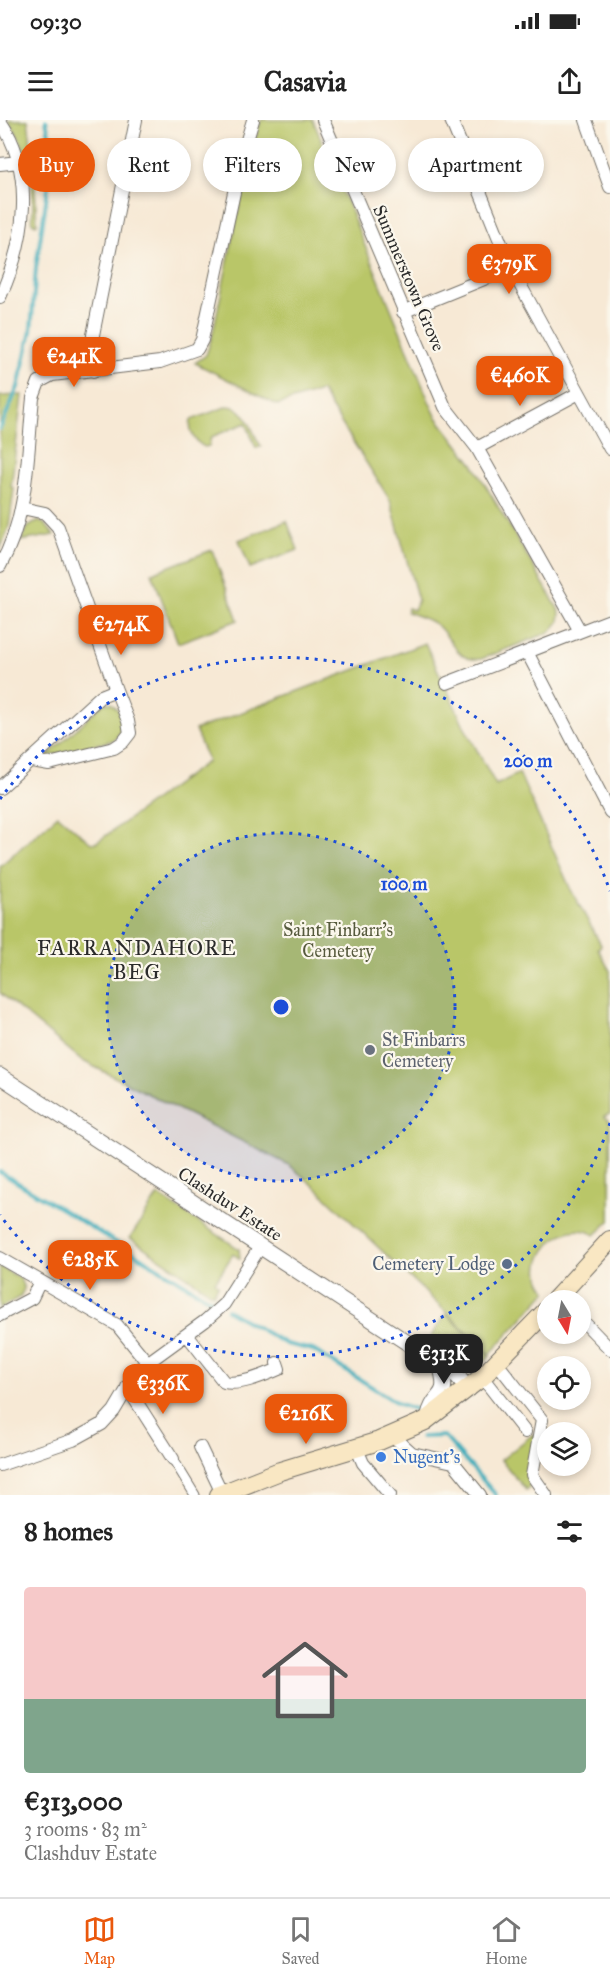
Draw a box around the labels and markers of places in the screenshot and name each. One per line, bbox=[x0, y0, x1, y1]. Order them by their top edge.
pin: €379K bbox=[467, 244, 551, 295]
pin: €241K bbox=[32, 337, 116, 388]
pin: €460K bbox=[478, 356, 562, 407]
pin: €274K bbox=[79, 605, 163, 656]
centre of rings bbox=[271, 997, 291, 1017]
place label: St Finbarrs Cemetery bbox=[382, 1029, 465, 1072]
marker: St Finbarrs Cemetery bbox=[363, 1043, 377, 1057]
pin: €285K bbox=[48, 1240, 132, 1291]
place label: Cemetery Lodge bbox=[372, 1253, 495, 1276]
marker: Cemetery Lodge bbox=[500, 1257, 514, 1271]
pin: €313K bbox=[402, 1334, 486, 1385]
pin: €336K bbox=[121, 1364, 205, 1415]
pin: €216K bbox=[264, 1394, 348, 1445]
place label: Nugent's bbox=[393, 1446, 460, 1469]
marker: Nugent's bbox=[374, 1450, 388, 1464]

